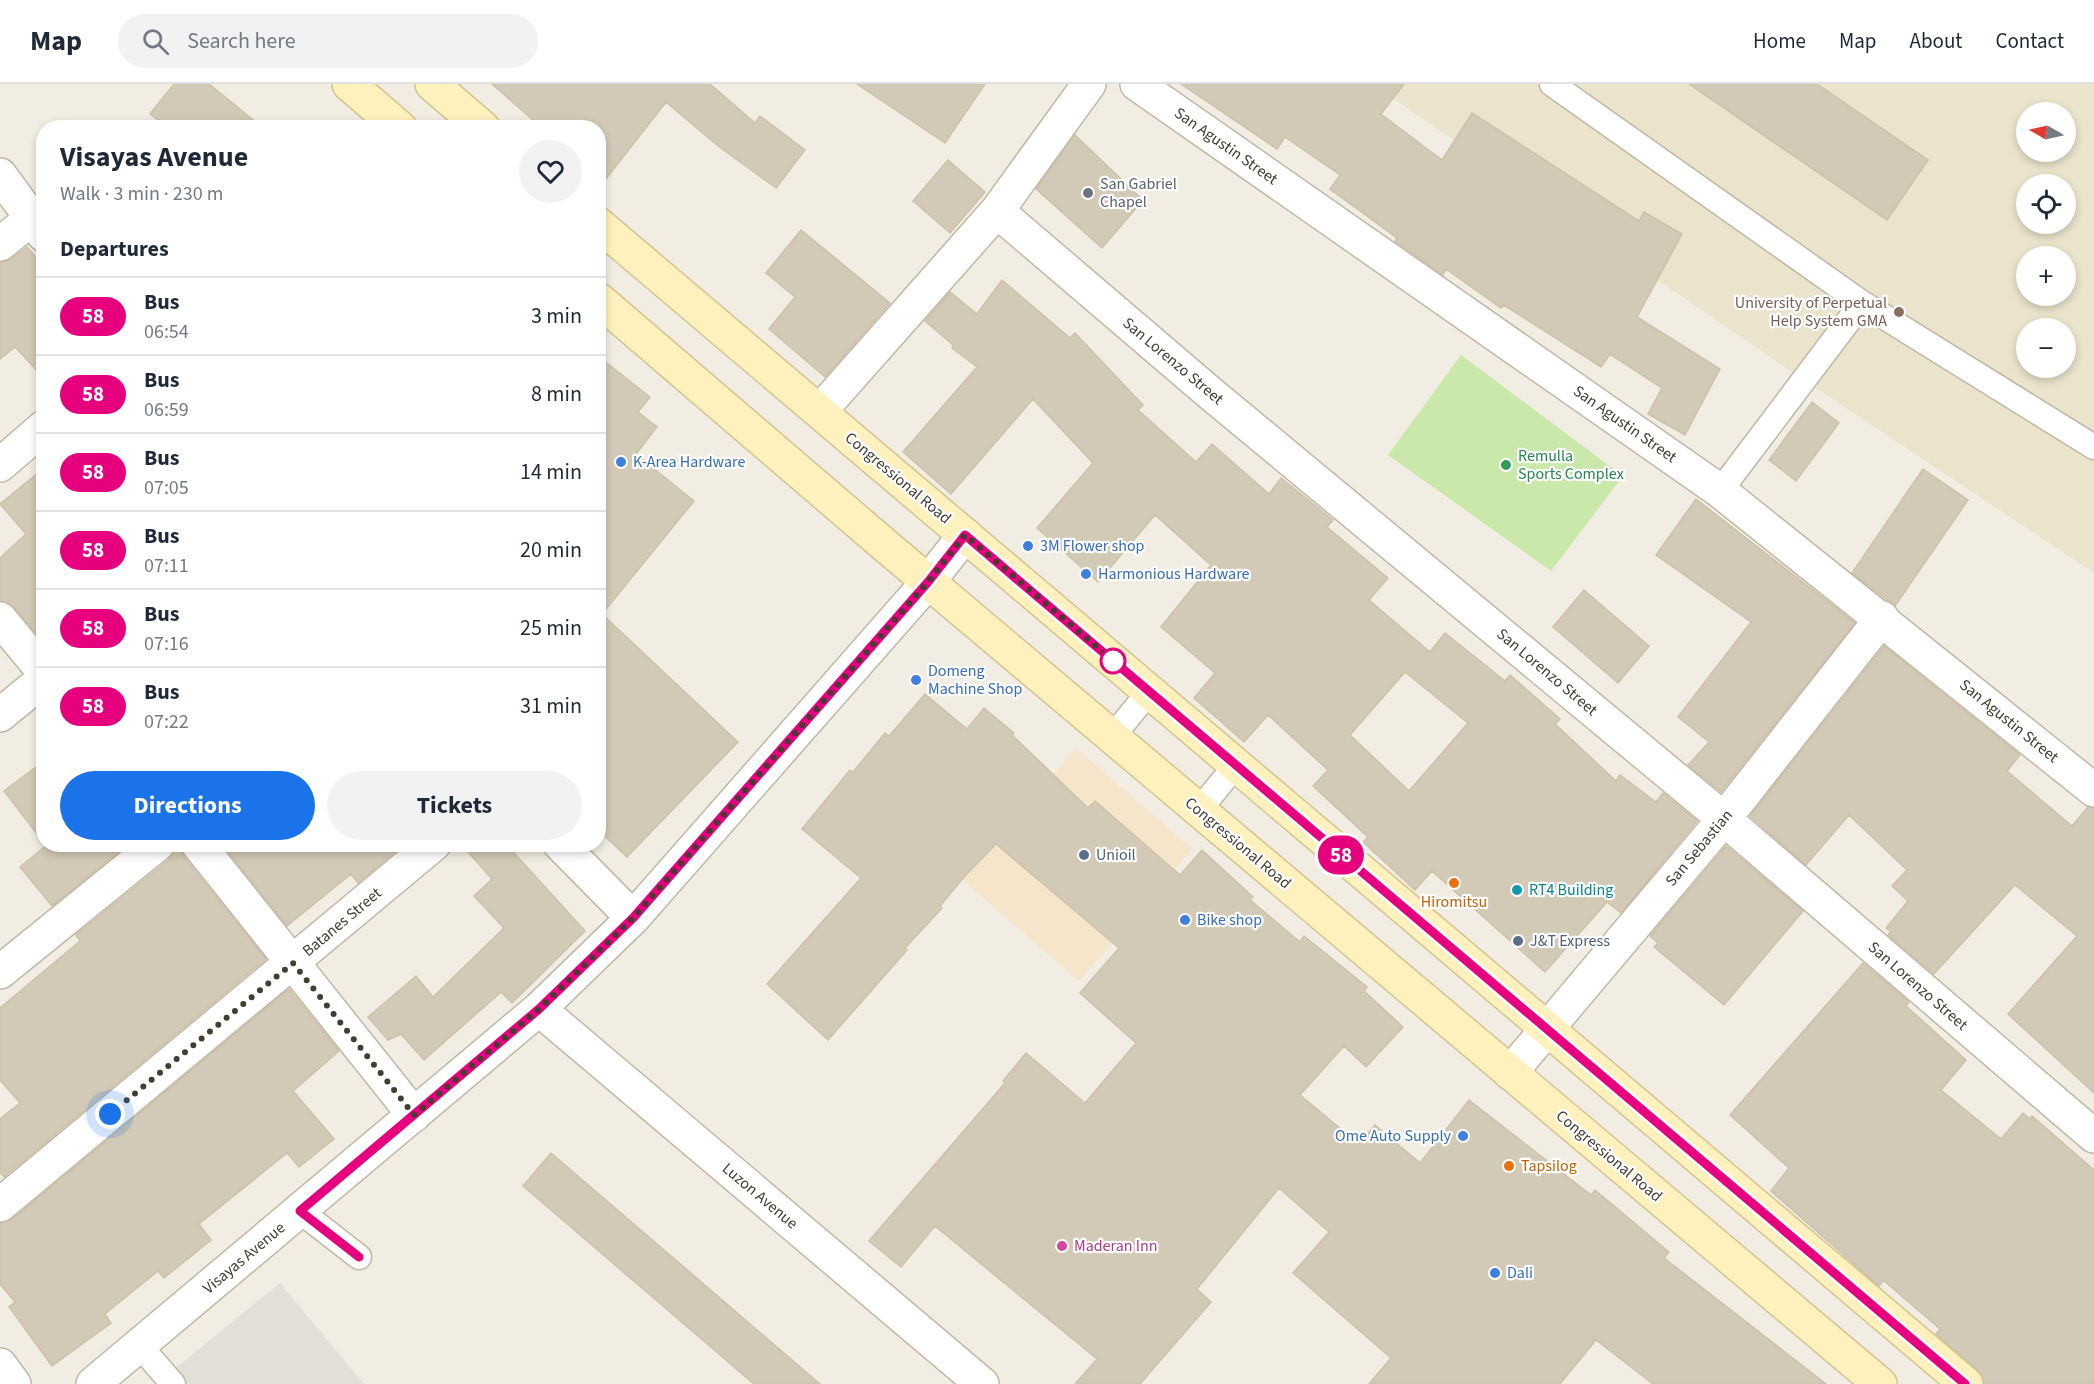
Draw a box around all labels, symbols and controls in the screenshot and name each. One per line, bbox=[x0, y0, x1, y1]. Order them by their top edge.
search box bbox=[118, 14, 538, 68]
text: Map bbox=[30, 21, 82, 61]
icon: search bbox=[139, 25, 172, 58]
text: Search here bbox=[187, 25, 296, 57]
text: Home bbox=[1753, 26, 1806, 56]
text: Map bbox=[1839, 26, 1877, 56]
text: About bbox=[1910, 26, 1962, 56]
text: Contact bbox=[1995, 26, 2064, 56]
street label: San Agustin Street bbox=[1170, 102, 1283, 190]
north arrow bbox=[2016, 102, 2076, 162]
map controls bbox=[2016, 102, 2076, 378]
text: Visayas Avenue bbox=[60, 137, 248, 177]
button: heart bbox=[519, 140, 582, 203]
place label: San Gabriel Chapel bbox=[1100, 173, 1177, 213]
button: locate bbox=[2016, 174, 2076, 234]
text: Walk · 3 min · 230 m bbox=[60, 180, 223, 208]
marker: San Gabriel Chapel bbox=[1081, 186, 1095, 200]
text: Departures bbox=[60, 233, 169, 265]
button: + bbox=[2016, 246, 2076, 306]
text: Bus bbox=[144, 286, 180, 318]
place label: University of Perpetual Help System GMA bbox=[1735, 292, 1887, 332]
text: 3 min bbox=[531, 300, 582, 332]
text: 58 bbox=[82, 301, 104, 331]
marker: University of Perpetual Help System GMA bbox=[1892, 305, 1906, 319]
street label: San Lorenzo Street bbox=[1118, 312, 1229, 410]
text: 06:54 bbox=[144, 318, 189, 346]
button: − bbox=[2016, 318, 2076, 378]
text: Bus bbox=[144, 364, 180, 396]
text: 8 min bbox=[531, 378, 582, 410]
text: 58 bbox=[82, 379, 104, 409]
street label: San Agustin Street bbox=[1569, 380, 1682, 468]
text: 06:59 bbox=[144, 396, 189, 424]
street label: Congressional Road bbox=[840, 427, 956, 529]
text: Bus bbox=[144, 442, 180, 474]
place label: Remulla Sports Complex bbox=[1518, 445, 1624, 485]
place label: K-Area Hardware bbox=[633, 451, 745, 473]
marker: K-Area Hardware bbox=[614, 455, 628, 469]
text: 14 min bbox=[520, 456, 582, 488]
text: 58 bbox=[82, 457, 104, 487]
marker: Remulla Sports Complex bbox=[1499, 458, 1513, 472]
text: 07:05 bbox=[144, 474, 189, 502]
text: Bus bbox=[144, 520, 180, 552]
text: 20 min bbox=[520, 534, 582, 566]
text: 58 bbox=[82, 535, 104, 565]
place label: 3M Flower shop bbox=[1040, 535, 1145, 557]
marker: 3M Flower shop bbox=[1021, 539, 1035, 553]
text: 07:11 bbox=[144, 552, 189, 580]
place label: Harmonious Hardware bbox=[1098, 563, 1250, 585]
marker: Harmonious Hardware bbox=[1079, 567, 1093, 581]
text: Bus bbox=[144, 598, 180, 630]
text: 25 min bbox=[520, 612, 582, 644]
text: 58 bbox=[82, 613, 104, 643]
street label: San Lorenzo Street bbox=[1492, 623, 1603, 721]
text: 07:16 bbox=[144, 630, 189, 658]
unlabelled marker bbox=[1100, 648, 1126, 674]
place label: Domeng Machine Shop bbox=[928, 660, 1022, 700]
marker: Domeng Machine Shop bbox=[909, 673, 923, 687]
street label: San Agustin Street bbox=[1955, 674, 2064, 768]
text: Bus bbox=[144, 676, 180, 708]
text: 31 min bbox=[520, 690, 582, 722]
text: 58 bbox=[82, 691, 104, 721]
text: 07:22 bbox=[144, 708, 189, 736]
button: Directions bbox=[60, 771, 315, 840]
button: Tickets bbox=[327, 771, 582, 840]
street label: Congressional Road bbox=[1180, 792, 1296, 894]
street label: San Sebastian bbox=[1660, 805, 1738, 891]
line badge: 58 bbox=[1314, 836, 1368, 874]
text: 58 bbox=[1330, 840, 1352, 870]
place label: Unioil bbox=[1096, 844, 1136, 866]
marker: Unioil bbox=[1077, 848, 1091, 862]
marker: Hiromitsu bbox=[1447, 876, 1461, 890]
place label: RT4 Building bbox=[1529, 879, 1613, 901]
street label: Batanes Street bbox=[298, 882, 387, 962]
marker: RT4 Building bbox=[1510, 883, 1524, 897]
place label: Hiromitsu bbox=[1421, 891, 1487, 913]
place label: Bike shop bbox=[1197, 909, 1262, 931]
marker: Bike shop bbox=[1178, 913, 1192, 927]
place label: J&T Express bbox=[1530, 930, 1610, 952]
marker: J&T Express bbox=[1511, 934, 1525, 948]
street label: San Lorenzo Street bbox=[1863, 937, 1973, 1036]
your location bbox=[95, 1099, 125, 1129]
street label: Congressional Road bbox=[1551, 1105, 1667, 1207]
place label: Ome Auto Supply bbox=[1335, 1125, 1452, 1147]
marker: Ome Auto Supply bbox=[1456, 1129, 1470, 1143]
place label: Tapsilog bbox=[1521, 1155, 1577, 1177]
street label: Luzon Avenue bbox=[717, 1158, 803, 1234]
marker: Tapsilog bbox=[1502, 1159, 1516, 1173]
street label: Visayas Avenue bbox=[198, 1217, 290, 1299]
place label: Maderan Inn bbox=[1074, 1235, 1157, 1257]
marker: Maderan Inn bbox=[1055, 1239, 1069, 1253]
place label: Dali bbox=[1507, 1262, 1533, 1284]
marker: Dali bbox=[1488, 1266, 1502, 1280]

